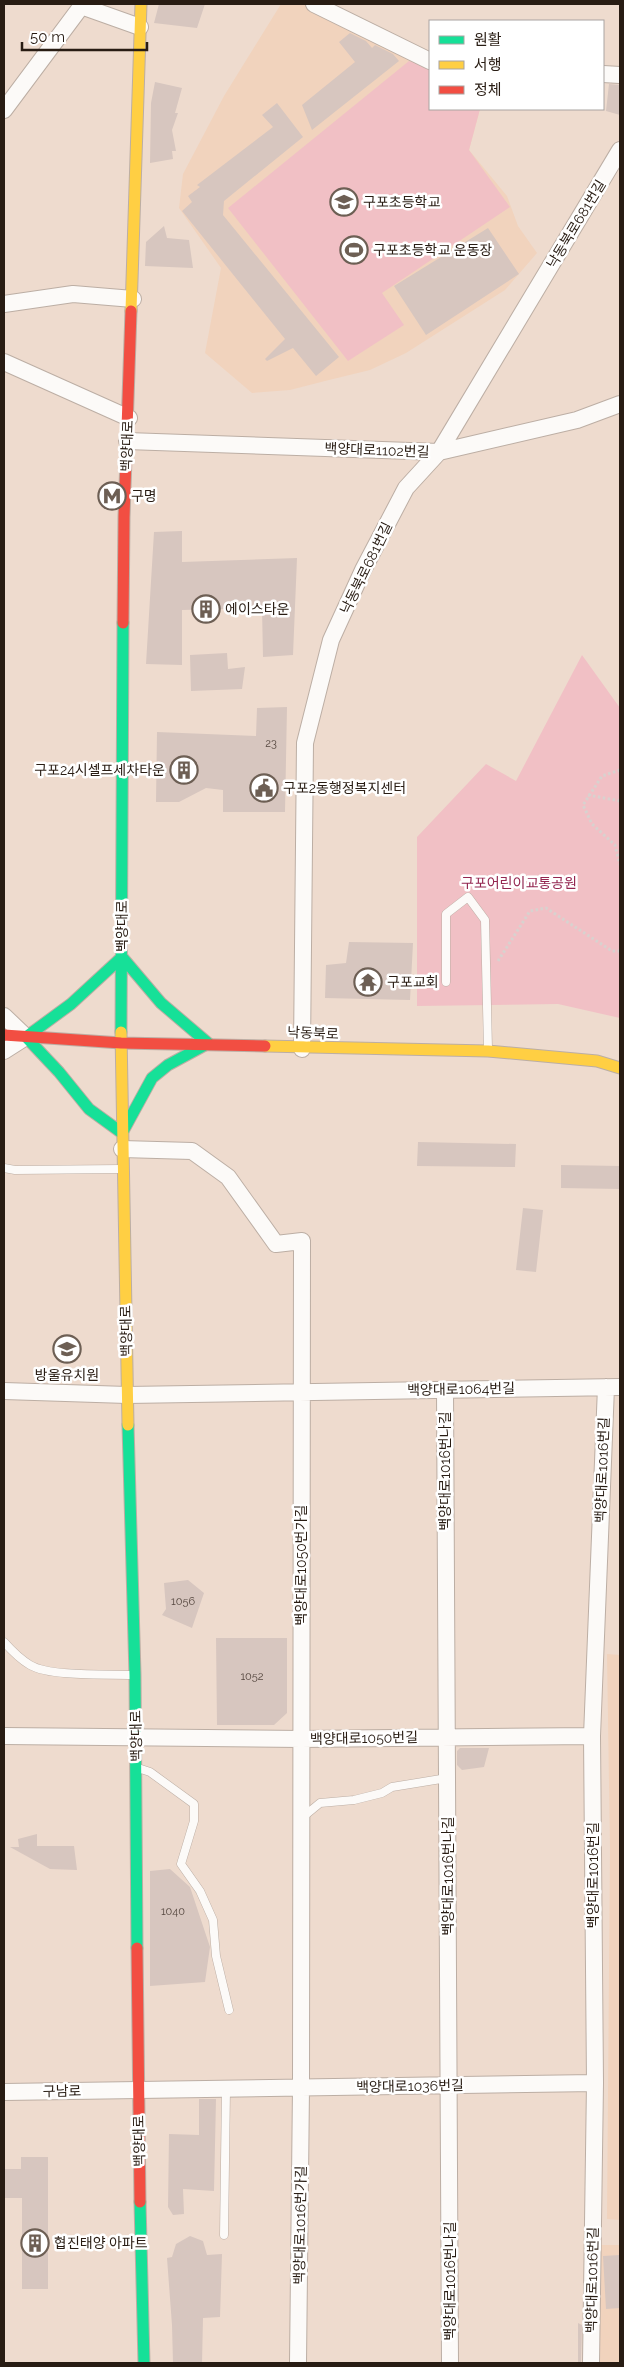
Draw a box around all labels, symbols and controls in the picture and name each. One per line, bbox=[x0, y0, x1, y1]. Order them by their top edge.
scale bar bbox=[22, 20, 148, 52]
legend bbox=[429, 20, 604, 110]
text: 50 m bbox=[30, 28, 65, 46]
text: 원활 bbox=[474, 31, 502, 49]
text: 서행 bbox=[474, 56, 502, 74]
text: 정체 bbox=[474, 81, 502, 99]
street label: 낙동북로681번길 bbox=[543, 177, 609, 271]
school or university icon: 구포초등학교 bbox=[329, 187, 359, 217]
place label: 구포초등학교 bbox=[363, 194, 440, 210]
sports icon: 구포초등학교 운동장 bbox=[339, 235, 369, 265]
place label: 구포초등학교 운동장 bbox=[373, 242, 493, 258]
street label: 백양대로 bbox=[118, 420, 136, 472]
street label: 백양대로1102번길 bbox=[324, 440, 430, 460]
metro station icon: 구명 bbox=[97, 481, 127, 511]
place label: 구명 bbox=[131, 488, 157, 504]
street label: 낙동북로681번길 bbox=[337, 520, 395, 616]
building icon: 에이스타운 bbox=[191, 594, 221, 624]
place label: 에이스타운 bbox=[225, 601, 290, 617]
house number: 23 bbox=[265, 737, 277, 750]
building icon: 구포24시셀프세차타운 bbox=[169, 755, 199, 785]
place label: 구포24시셀프세차타운 bbox=[34, 762, 165, 778]
public building icon: 구포2동행정복지센터 bbox=[249, 773, 279, 803]
place label: 구포2동행정복지센터 bbox=[283, 780, 406, 796]
park label: 구포어린이교통공원 bbox=[461, 875, 577, 891]
street label: 백양대로 bbox=[114, 900, 130, 952]
temple icon: 구포교회 bbox=[353, 967, 383, 997]
place label: 구포교회 bbox=[387, 974, 439, 990]
street label: 낙동북로 bbox=[287, 1024, 339, 1042]
street label: 백양대로 bbox=[118, 1305, 134, 1357]
school or university icon: 방울유치원 bbox=[52, 1334, 82, 1364]
place label: 방울유치원 bbox=[35, 1367, 99, 1383]
street label: 백양대로1064번길 bbox=[407, 1380, 515, 1398]
street label: 백양대로1016번나길 bbox=[437, 1411, 453, 1531]
street label: 백양대로1016번길 bbox=[592, 1417, 612, 1523]
street label: 백양대로1050번가길 bbox=[293, 1505, 309, 1625]
house number: 1056 bbox=[171, 1595, 195, 1608]
house number: 1052 bbox=[240, 1670, 264, 1683]
street label: 백양대로 bbox=[128, 1710, 144, 1762]
street label: 백양대로1050번길 bbox=[310, 1729, 418, 1747]
street label: 백양대로1016번나길 bbox=[440, 1816, 456, 1936]
street label: 백양대로1016번길 bbox=[585, 1822, 601, 1928]
house number: 1040 bbox=[161, 1905, 185, 1918]
street label: 백양대로1036번길 bbox=[356, 2077, 464, 2095]
street label: 구남로 bbox=[43, 2083, 82, 2099]
street label: 백양대로 bbox=[131, 2115, 147, 2167]
street label: 백양대로1016번가길 bbox=[291, 2165, 309, 2285]
street label: 백양대로1016번나길 bbox=[442, 2221, 458, 2341]
street label: 백양대로1016번길 bbox=[583, 2227, 601, 2333]
building icon: 협진태양 아파트 bbox=[20, 2228, 50, 2258]
place label: 협진태양 아파트 bbox=[54, 2235, 148, 2251]

